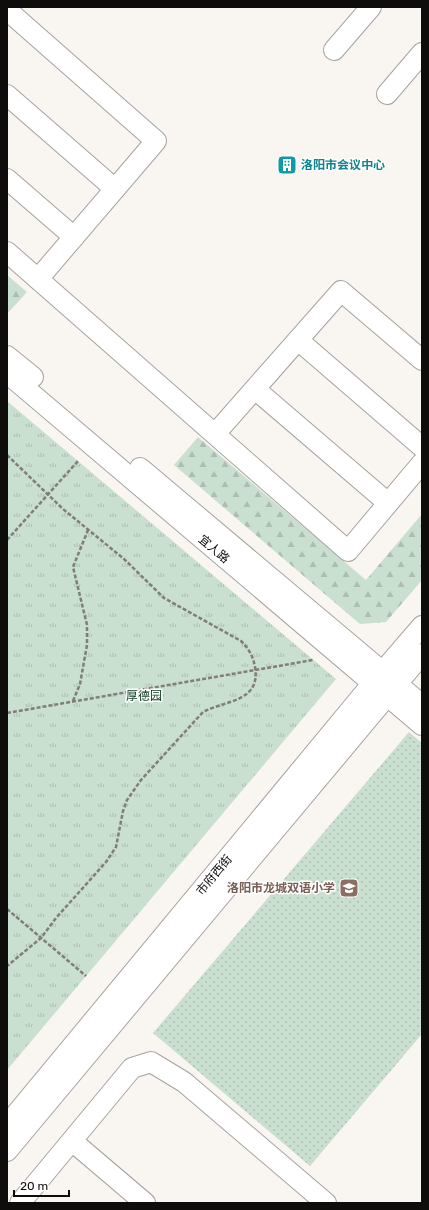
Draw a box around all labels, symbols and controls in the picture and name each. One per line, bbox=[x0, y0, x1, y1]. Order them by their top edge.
building icon: 洛阳市会议中心 bbox=[276, 154, 298, 176]
place label: 洛阳市会议中心 bbox=[301, 158, 385, 172]
street label: 宜人路 bbox=[196, 532, 232, 566]
park label: 厚德园 bbox=[126, 689, 162, 703]
street label: 市府西街 bbox=[193, 852, 235, 898]
school or university icon: 洛阳市龙城双语小学 bbox=[338, 877, 360, 899]
place label: 洛阳市龙城双语小学 bbox=[227, 881, 335, 895]
scale bar bbox=[14, 1172, 69, 1198]
text: 20 m bbox=[20, 1179, 48, 1193]

